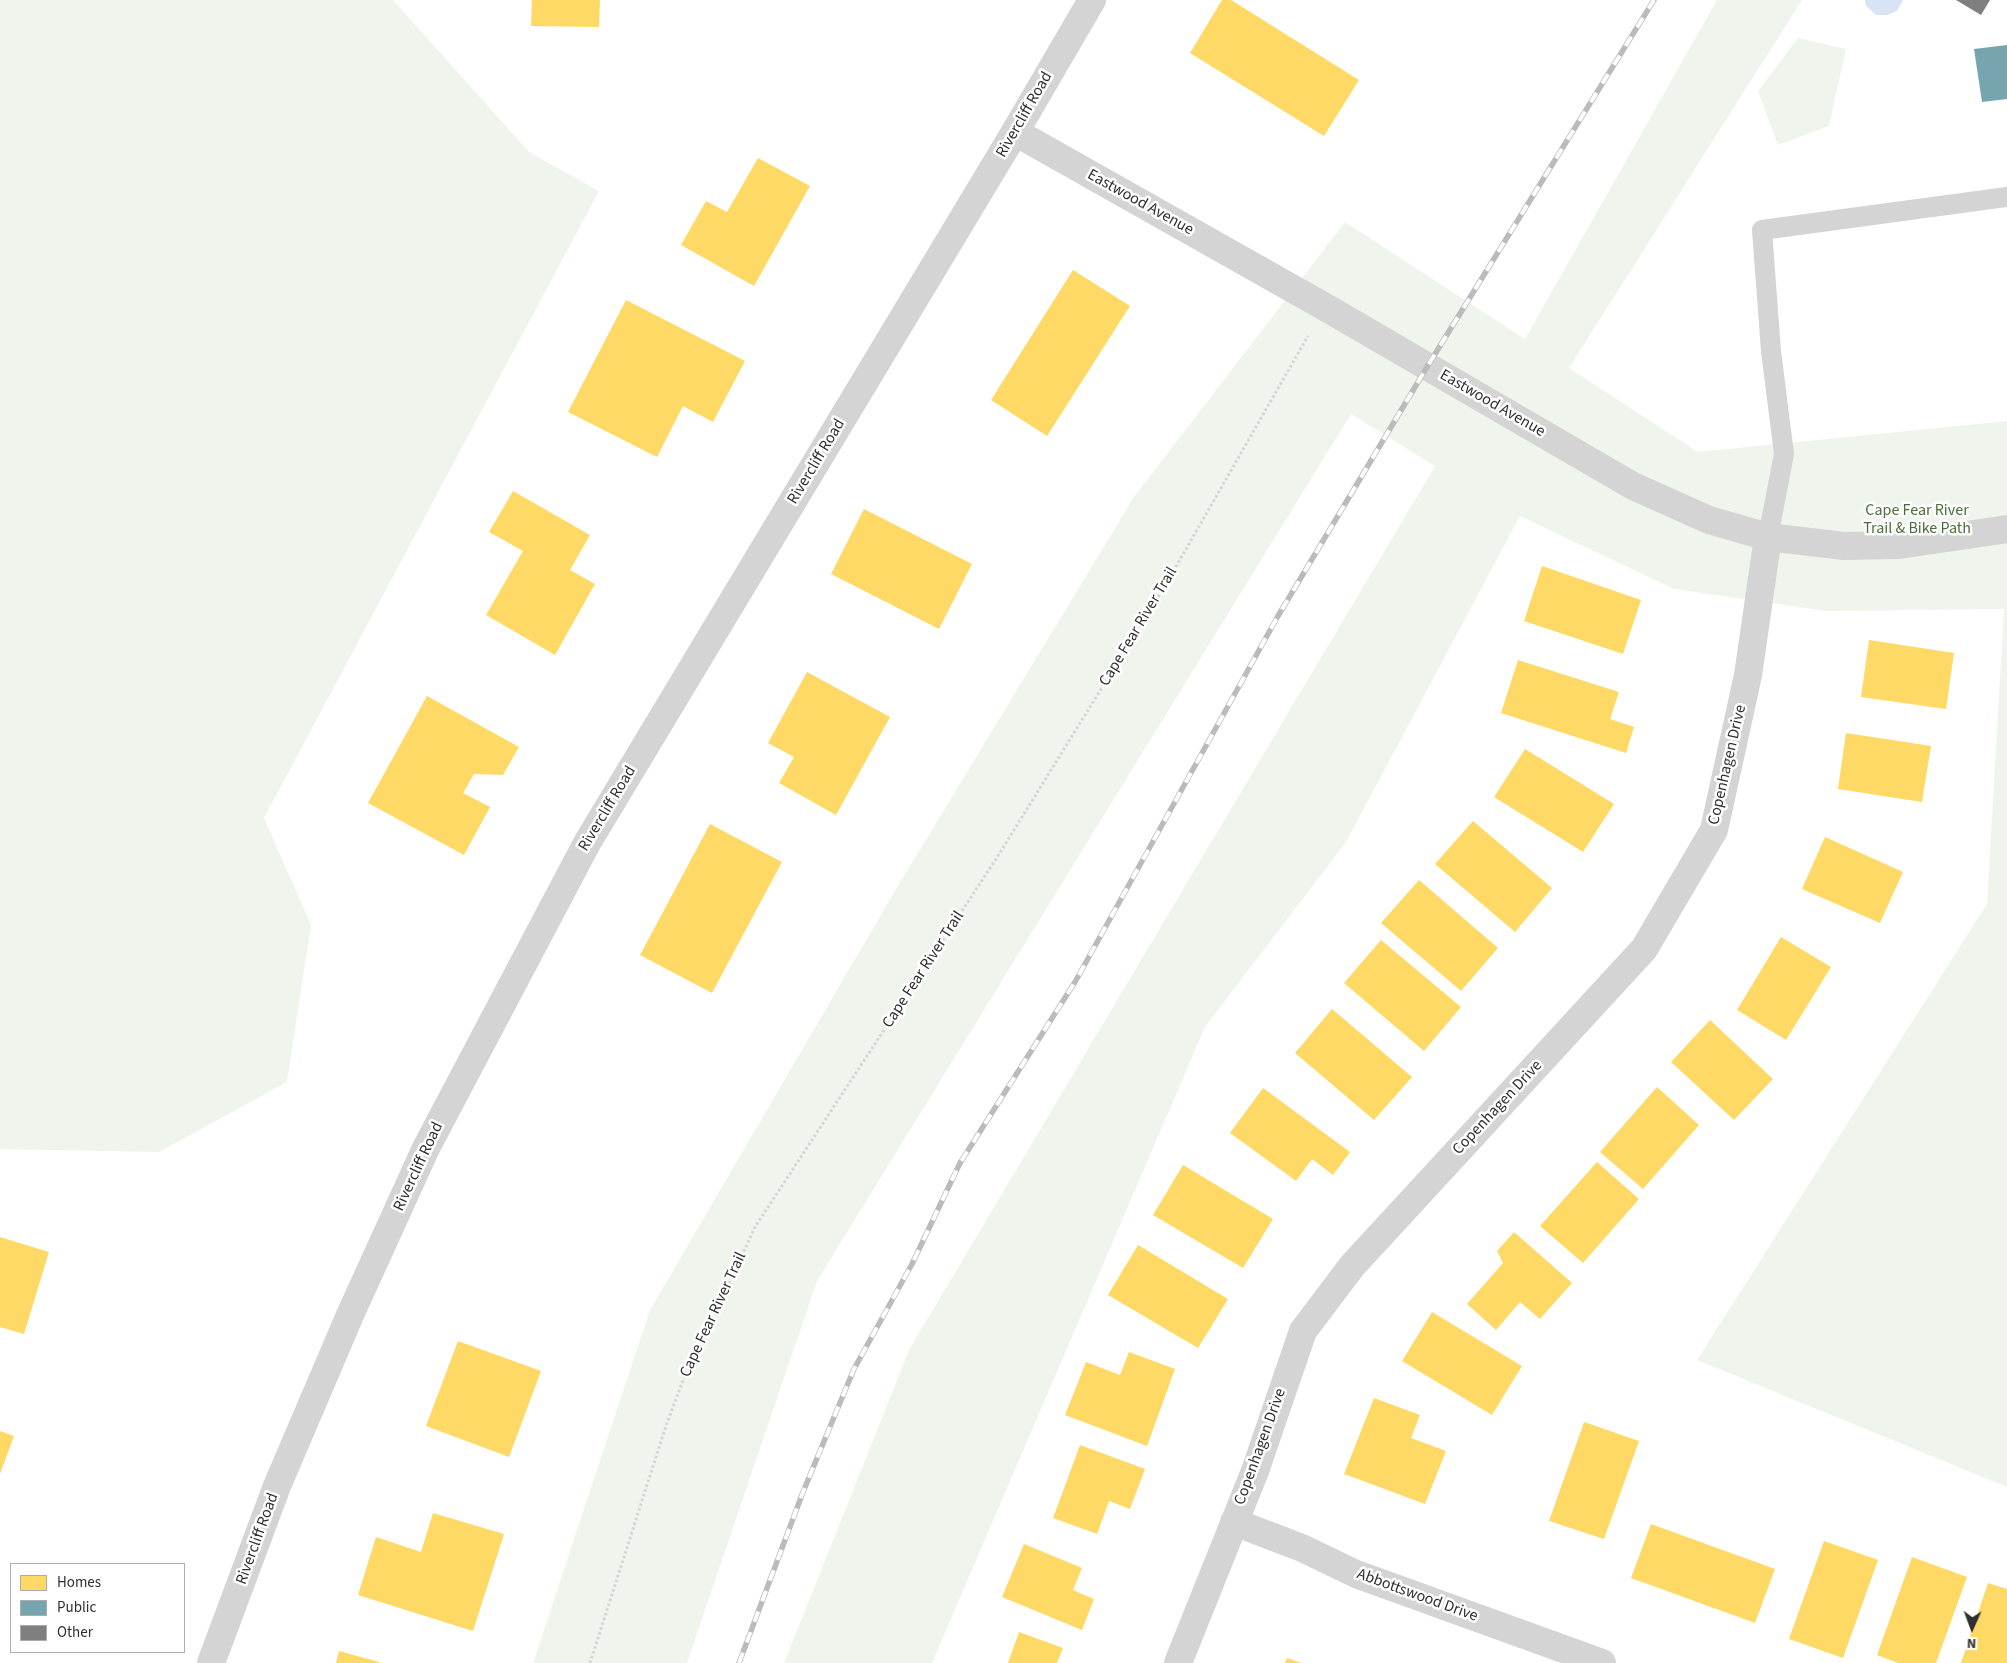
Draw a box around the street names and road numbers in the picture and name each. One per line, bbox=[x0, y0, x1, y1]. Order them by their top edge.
street label: Rivercliff Road bbox=[993, 69, 1057, 161]
street label: Eastwood Avenue bbox=[1084, 166, 1196, 240]
street label: Eastwood Avenue bbox=[1436, 366, 1548, 442]
street label: Rivercliff Road bbox=[784, 416, 850, 508]
street label: Cape Fear River Trail bbox=[1096, 564, 1182, 690]
street label: Copenhagen Drive bbox=[1705, 703, 1751, 827]
street label: Rivercliff Road bbox=[575, 763, 641, 855]
street label: Cape Fear River Trail bbox=[879, 908, 969, 1032]
street label: Copenhagen Drive bbox=[1449, 1057, 1547, 1159]
street label: Rivercliff Road bbox=[390, 1120, 448, 1214]
street label: Cape Fear River Trail bbox=[677, 1249, 751, 1381]
street label: Copenhagen Drive bbox=[1231, 1386, 1291, 1508]
street label: Rivercliff Road bbox=[233, 1491, 283, 1587]
street label: Abbottswood Drive bbox=[1354, 1565, 1480, 1627]

